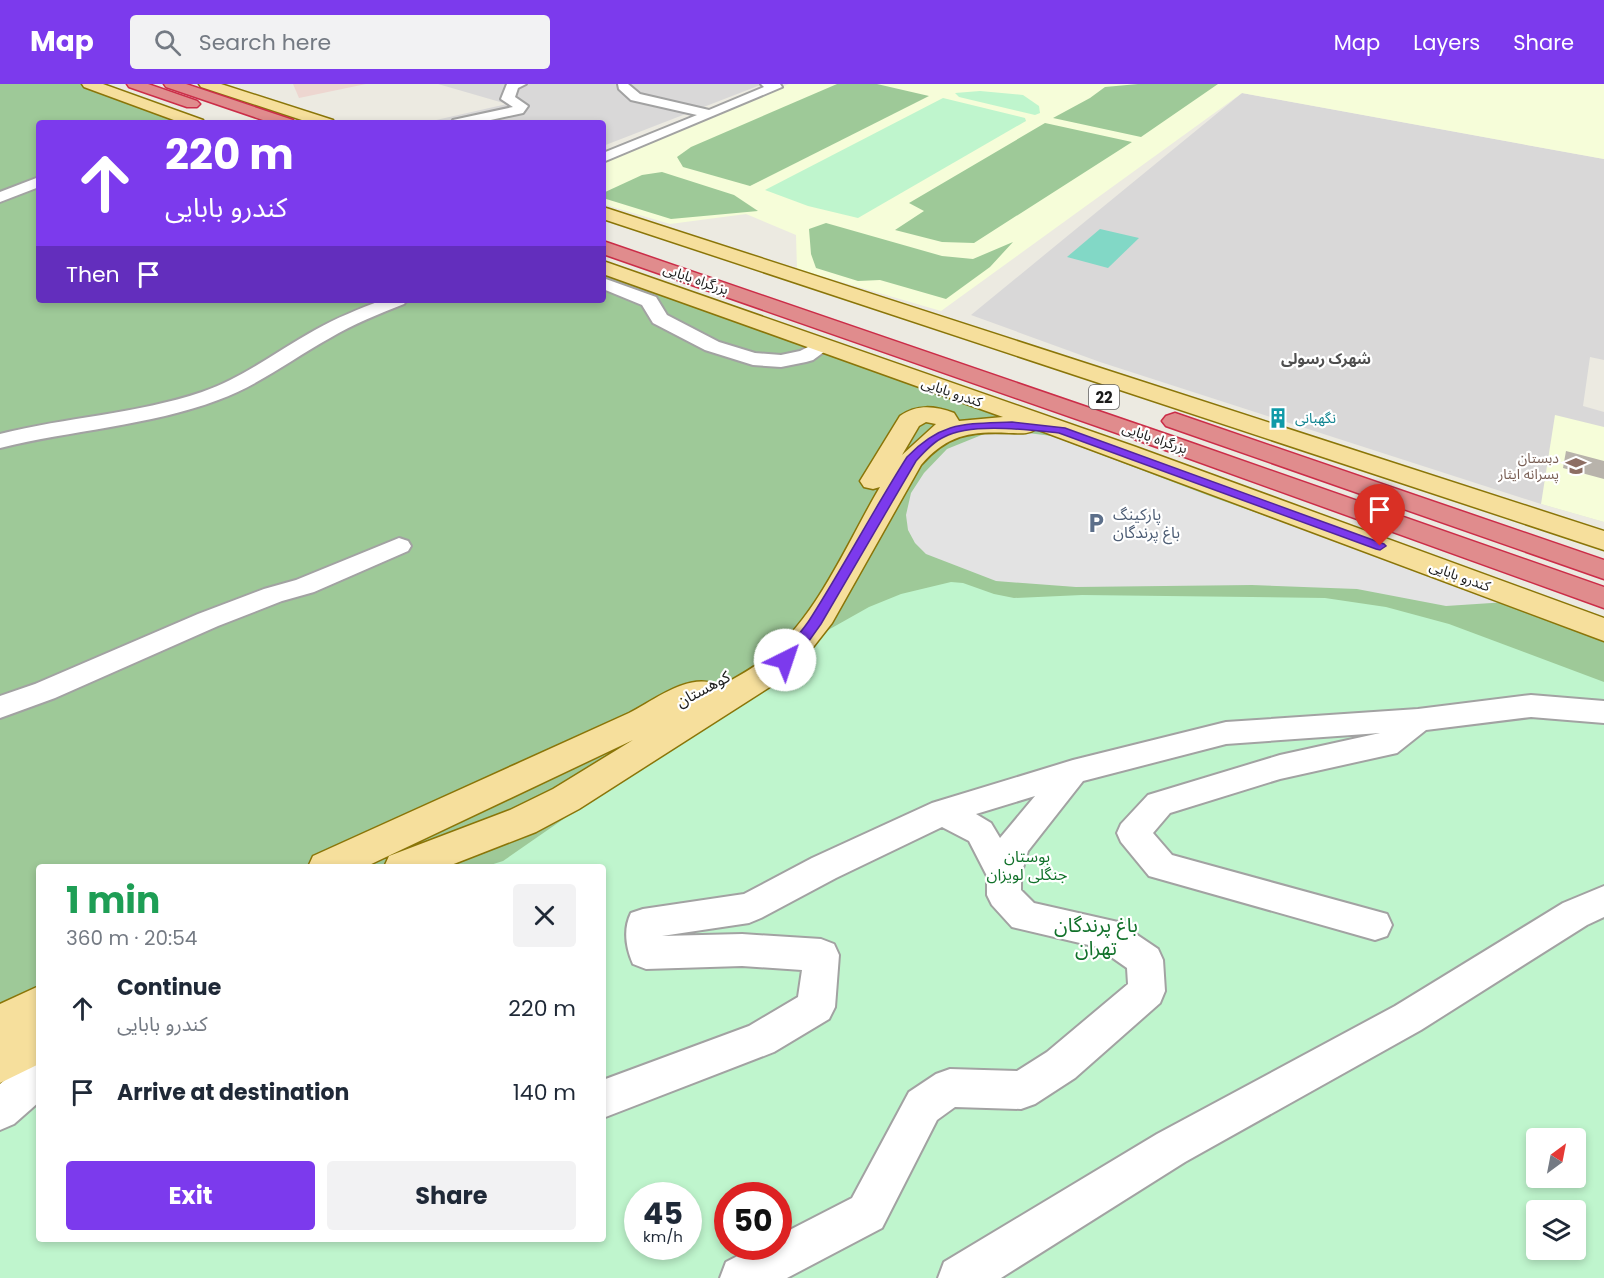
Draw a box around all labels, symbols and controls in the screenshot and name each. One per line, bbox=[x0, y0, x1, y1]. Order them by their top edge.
search box bbox=[130, 15, 550, 69]
text: Map bbox=[30, 22, 94, 61]
icon: search bbox=[151, 26, 184, 59]
text: Search here bbox=[199, 27, 331, 58]
text: Map bbox=[1334, 28, 1380, 57]
text: Layers bbox=[1413, 28, 1480, 57]
text: Share bbox=[1513, 28, 1574, 57]
text: 220 m bbox=[165, 125, 294, 184]
icon: ahead bbox=[66, 144, 144, 222]
text: کندرو بابایی bbox=[165, 189, 287, 226]
icon: arrive bbox=[132, 258, 165, 291]
text: Then bbox=[66, 259, 120, 290]
street label: بزرگراه بابایی bbox=[661, 259, 732, 300]
district label: شهرک رسولی bbox=[1281, 348, 1371, 369]
street label: کندرو بابایی bbox=[919, 372, 985, 412]
road number: 22 bbox=[1089, 385, 1119, 409]
building icon: نگهبانی bbox=[1266, 406, 1290, 430]
place label: نگهبانی bbox=[1295, 408, 1336, 428]
street label: بزرگراه بابایی bbox=[1120, 418, 1191, 459]
place label: دبستان پسرانه ایثار bbox=[1497, 448, 1559, 484]
school or university icon: دبستان پسرانه ایثار bbox=[1564, 454, 1588, 478]
pin bbox=[1354, 484, 1405, 546]
icon: arrive bbox=[1363, 493, 1396, 526]
place label: پارکینگ باغ پرندگان bbox=[1113, 503, 1180, 545]
parking icon: پارکینگ باغ پرندگان bbox=[1084, 511, 1108, 535]
street label: کندرو بابایی bbox=[1427, 556, 1493, 596]
position arrow bbox=[753, 628, 817, 692]
street label: کوهستان bbox=[672, 665, 735, 713]
park label: بوستان جنگلی لویزان bbox=[986, 845, 1068, 886]
text: 1 min bbox=[66, 875, 160, 926]
button: close bbox=[513, 884, 576, 947]
park label: باغ پرندگان تهران bbox=[1054, 911, 1138, 962]
text: 360 m · 20:54 bbox=[66, 924, 197, 952]
text: Continue bbox=[117, 972, 221, 1003]
icon: ahead bbox=[66, 992, 99, 1025]
text: 220 m bbox=[508, 993, 576, 1024]
text: کندرو بابایی bbox=[117, 1010, 207, 1038]
icon: arrive bbox=[66, 1076, 99, 1109]
text: Arrive at destination bbox=[117, 1077, 349, 1108]
text: 140 m bbox=[513, 1077, 576, 1108]
north arrow bbox=[1526, 1128, 1586, 1188]
map controls bbox=[1526, 1128, 1586, 1260]
button: Exit bbox=[66, 1161, 315, 1230]
button: Share bbox=[327, 1161, 576, 1230]
speed limit sign: 50 bbox=[714, 1182, 792, 1260]
text: 45 bbox=[643, 1192, 683, 1235]
button: layers bbox=[1526, 1200, 1586, 1260]
text: km/h bbox=[643, 1226, 683, 1247]

